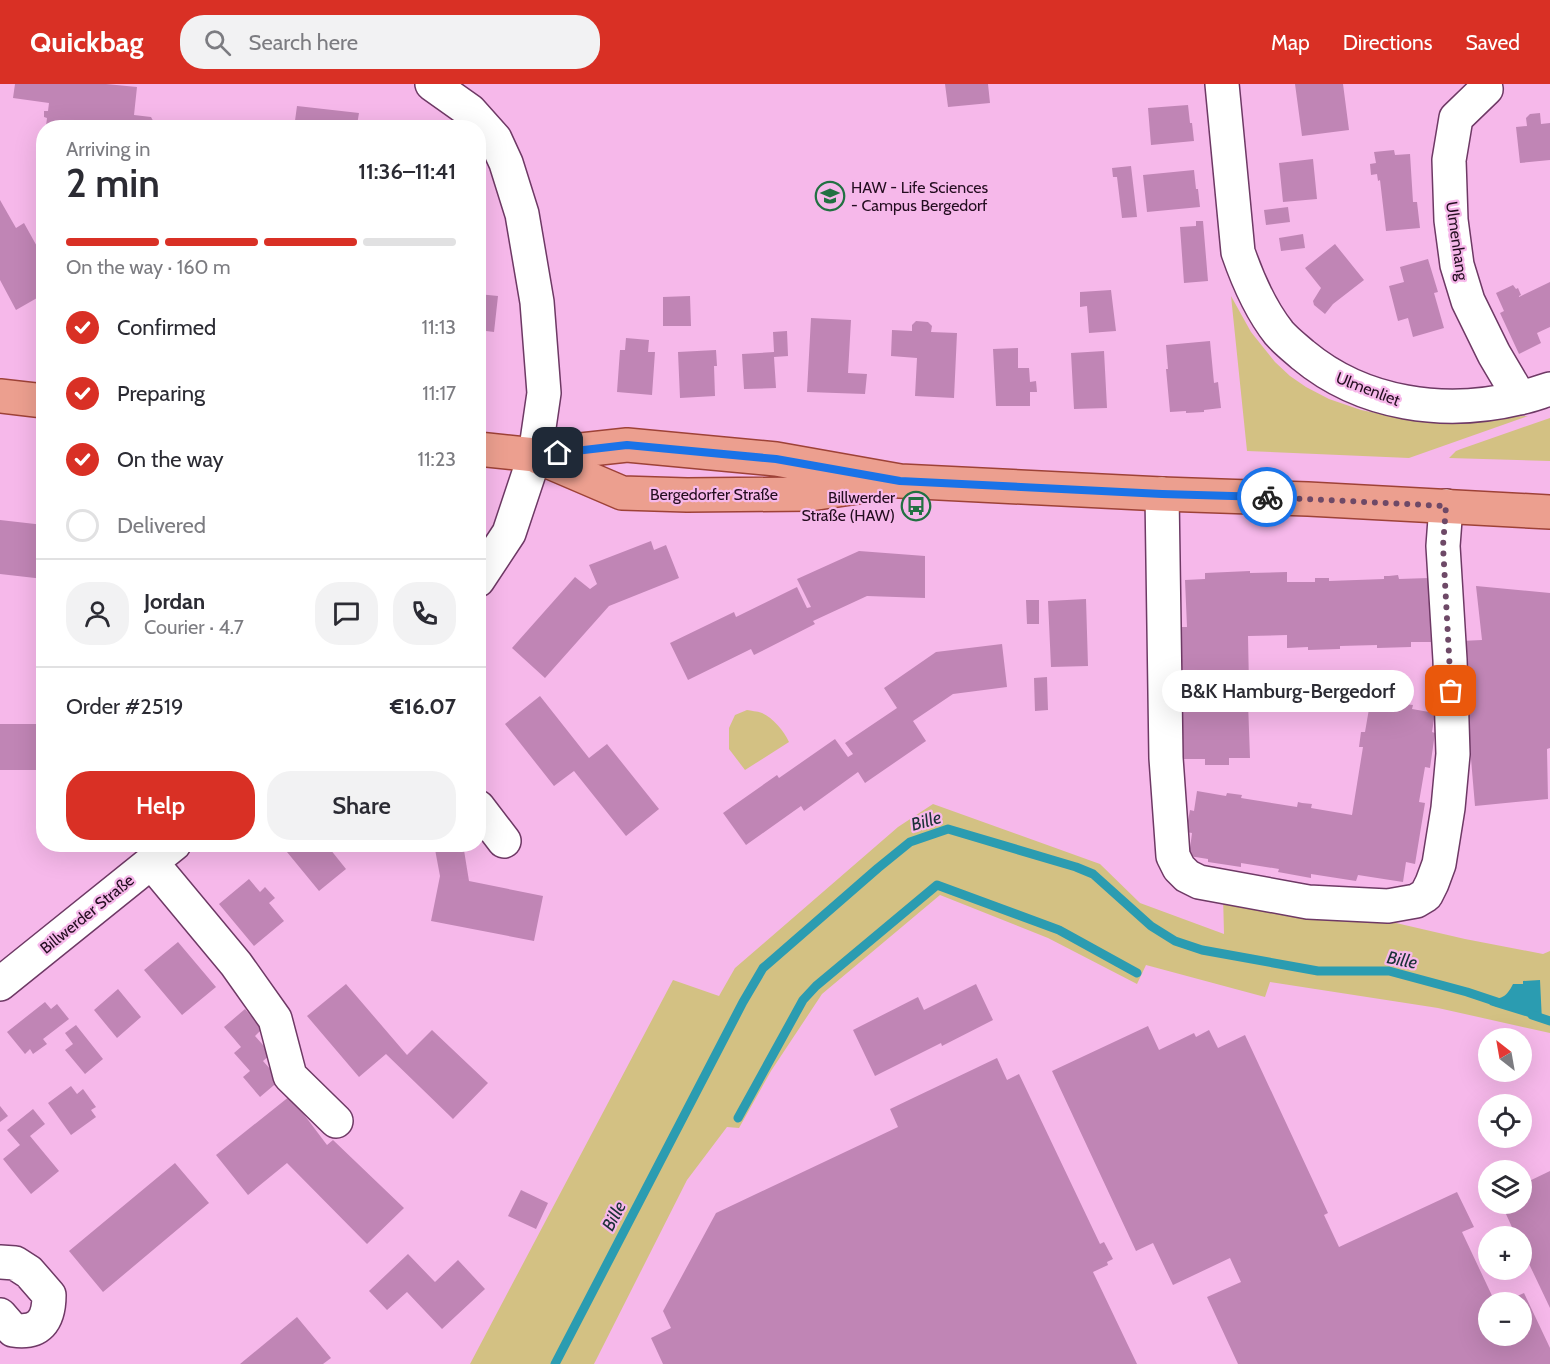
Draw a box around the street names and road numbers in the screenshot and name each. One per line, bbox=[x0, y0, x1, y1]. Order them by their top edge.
street label: Ulmenhang bbox=[1442, 200, 1472, 283]
street label: Ulmenliet bbox=[1333, 368, 1403, 410]
street label: Bergedorfer Straße bbox=[650, 485, 778, 504]
street label: Billwerder Straße bbox=[36, 870, 138, 958]

